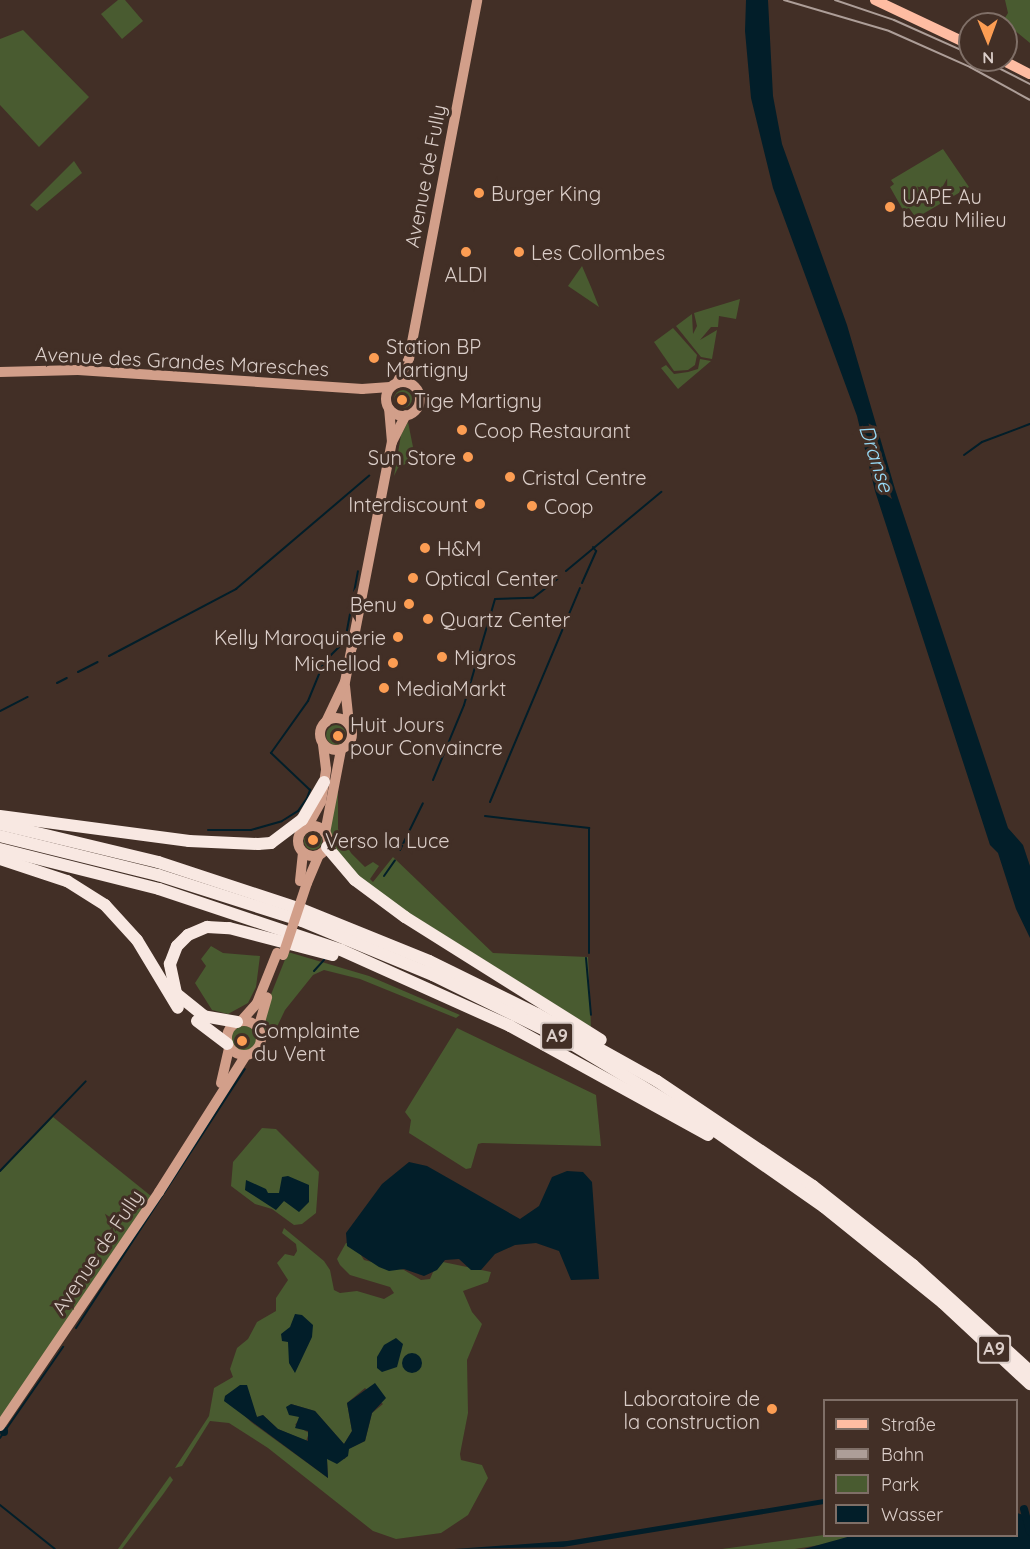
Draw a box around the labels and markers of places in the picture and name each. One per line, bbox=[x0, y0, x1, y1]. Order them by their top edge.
place label: Burger King bbox=[491, 181, 601, 205]
place label: UAPE Au beau Milieu bbox=[902, 184, 1007, 231]
marker: Burger King bbox=[472, 186, 486, 200]
marker: UAPE Au beau Milieu bbox=[883, 200, 897, 214]
place label: Les Collombes bbox=[531, 240, 665, 264]
marker: ALDI bbox=[459, 245, 473, 259]
marker: Les Collombes bbox=[512, 245, 526, 259]
place label: ALDI bbox=[445, 262, 487, 286]
place label: Station BP Martigny bbox=[386, 334, 481, 381]
marker: Station BP Martigny bbox=[367, 351, 381, 365]
place label: Tige Martigny bbox=[414, 388, 542, 412]
marker: Tige Martigny bbox=[395, 393, 409, 407]
place label: Coop Restaurant bbox=[474, 418, 631, 442]
marker: Coop Restaurant bbox=[455, 423, 469, 437]
place label: Sun Store bbox=[368, 445, 456, 469]
marker: Sun Store bbox=[461, 450, 475, 464]
place label: Cristal Centre bbox=[522, 465, 647, 489]
marker: Cristal Centre bbox=[503, 470, 517, 484]
place label: Interdiscount bbox=[348, 492, 468, 516]
place label: Coop bbox=[544, 494, 593, 518]
marker: Interdiscount bbox=[473, 497, 487, 511]
marker: Coop bbox=[525, 499, 539, 513]
place label: H&M bbox=[437, 536, 482, 560]
marker: H&M bbox=[418, 541, 432, 555]
place label: Optical Center bbox=[425, 566, 558, 590]
marker: Optical Center bbox=[406, 571, 420, 585]
place label: Benu bbox=[350, 592, 397, 616]
marker: Benu bbox=[402, 597, 416, 611]
place label: Quartz Center bbox=[440, 607, 570, 631]
marker: Quartz Center bbox=[421, 612, 435, 626]
place label: Kelly Maroquinerie bbox=[214, 625, 386, 649]
marker: Kelly Maroquinerie bbox=[391, 630, 405, 644]
place label: Migros bbox=[454, 645, 516, 669]
marker: Migros bbox=[435, 650, 449, 664]
place label: Michellod bbox=[294, 651, 381, 675]
marker: Michellod bbox=[386, 656, 400, 670]
place label: MediaMarkt bbox=[396, 676, 506, 700]
marker: MediaMarkt bbox=[377, 681, 391, 695]
place label: Huit Jours pour Convaincre bbox=[350, 712, 503, 759]
marker: Huit Jours pour Convaincre bbox=[331, 729, 345, 743]
place label: Verso la Luce bbox=[325, 828, 450, 852]
marker: Verso la Luce bbox=[306, 833, 320, 847]
place label: Complainte du Vent bbox=[254, 1018, 360, 1065]
marker: Complainte du Vent bbox=[235, 1034, 249, 1048]
place label: Laboratoire de la construction bbox=[623, 1386, 760, 1433]
marker: Laboratoire de la construction bbox=[765, 1402, 779, 1416]

